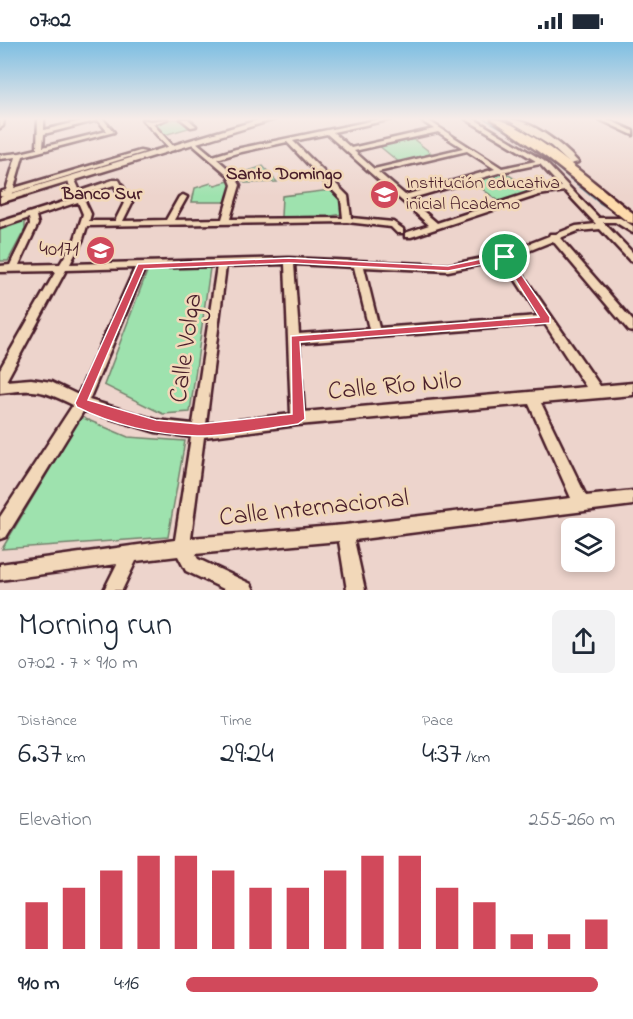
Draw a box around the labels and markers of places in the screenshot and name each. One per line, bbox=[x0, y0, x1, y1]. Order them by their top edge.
place label: Institución educativa inicial Academo bbox=[406, 171, 560, 218]
school or university icon: Institución educativa inicial Academo bbox=[369, 178, 401, 210]
pin bbox=[479, 231, 530, 282]
school or university icon: 40171 bbox=[84, 234, 116, 266]
place label: 40171 bbox=[39, 235, 79, 265]

